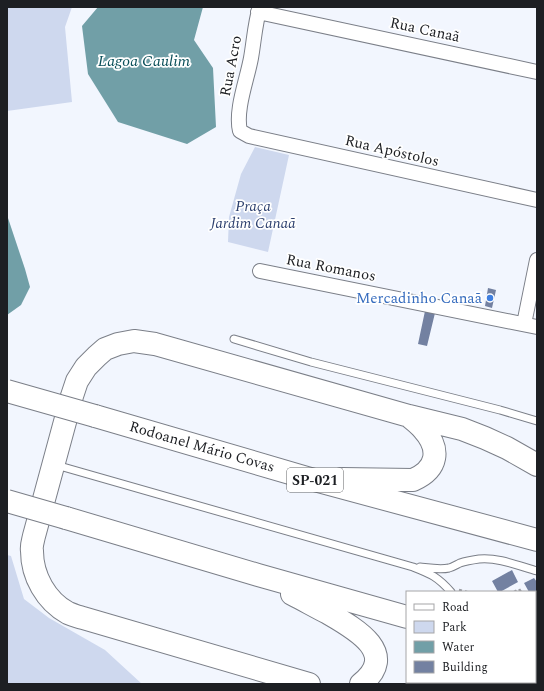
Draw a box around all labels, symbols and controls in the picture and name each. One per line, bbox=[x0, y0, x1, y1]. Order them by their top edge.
street label: Rua Canaã bbox=[388, 11, 463, 49]
street label: Rua Acro bbox=[214, 34, 248, 98]
water label: Lagoa Caulim bbox=[98, 49, 191, 73]
street label: Rua Apóstolos bbox=[343, 129, 441, 173]
park label: Praça Jardim Canaã bbox=[209, 195, 296, 235]
street label: Rua Romanos bbox=[284, 248, 378, 288]
place label: Mercadinho Canaã bbox=[356, 287, 483, 310]
marker: Mercadinho Canaã bbox=[485, 293, 495, 303]
street label: Rodoanel Mário Covas bbox=[127, 415, 277, 479]
road number: SP-021 bbox=[287, 468, 343, 492]
legend bbox=[406, 591, 536, 683]
text: Road bbox=[442, 598, 469, 617]
text: Park bbox=[442, 618, 467, 637]
text: Water bbox=[442, 638, 474, 657]
text: Building bbox=[442, 658, 488, 677]

